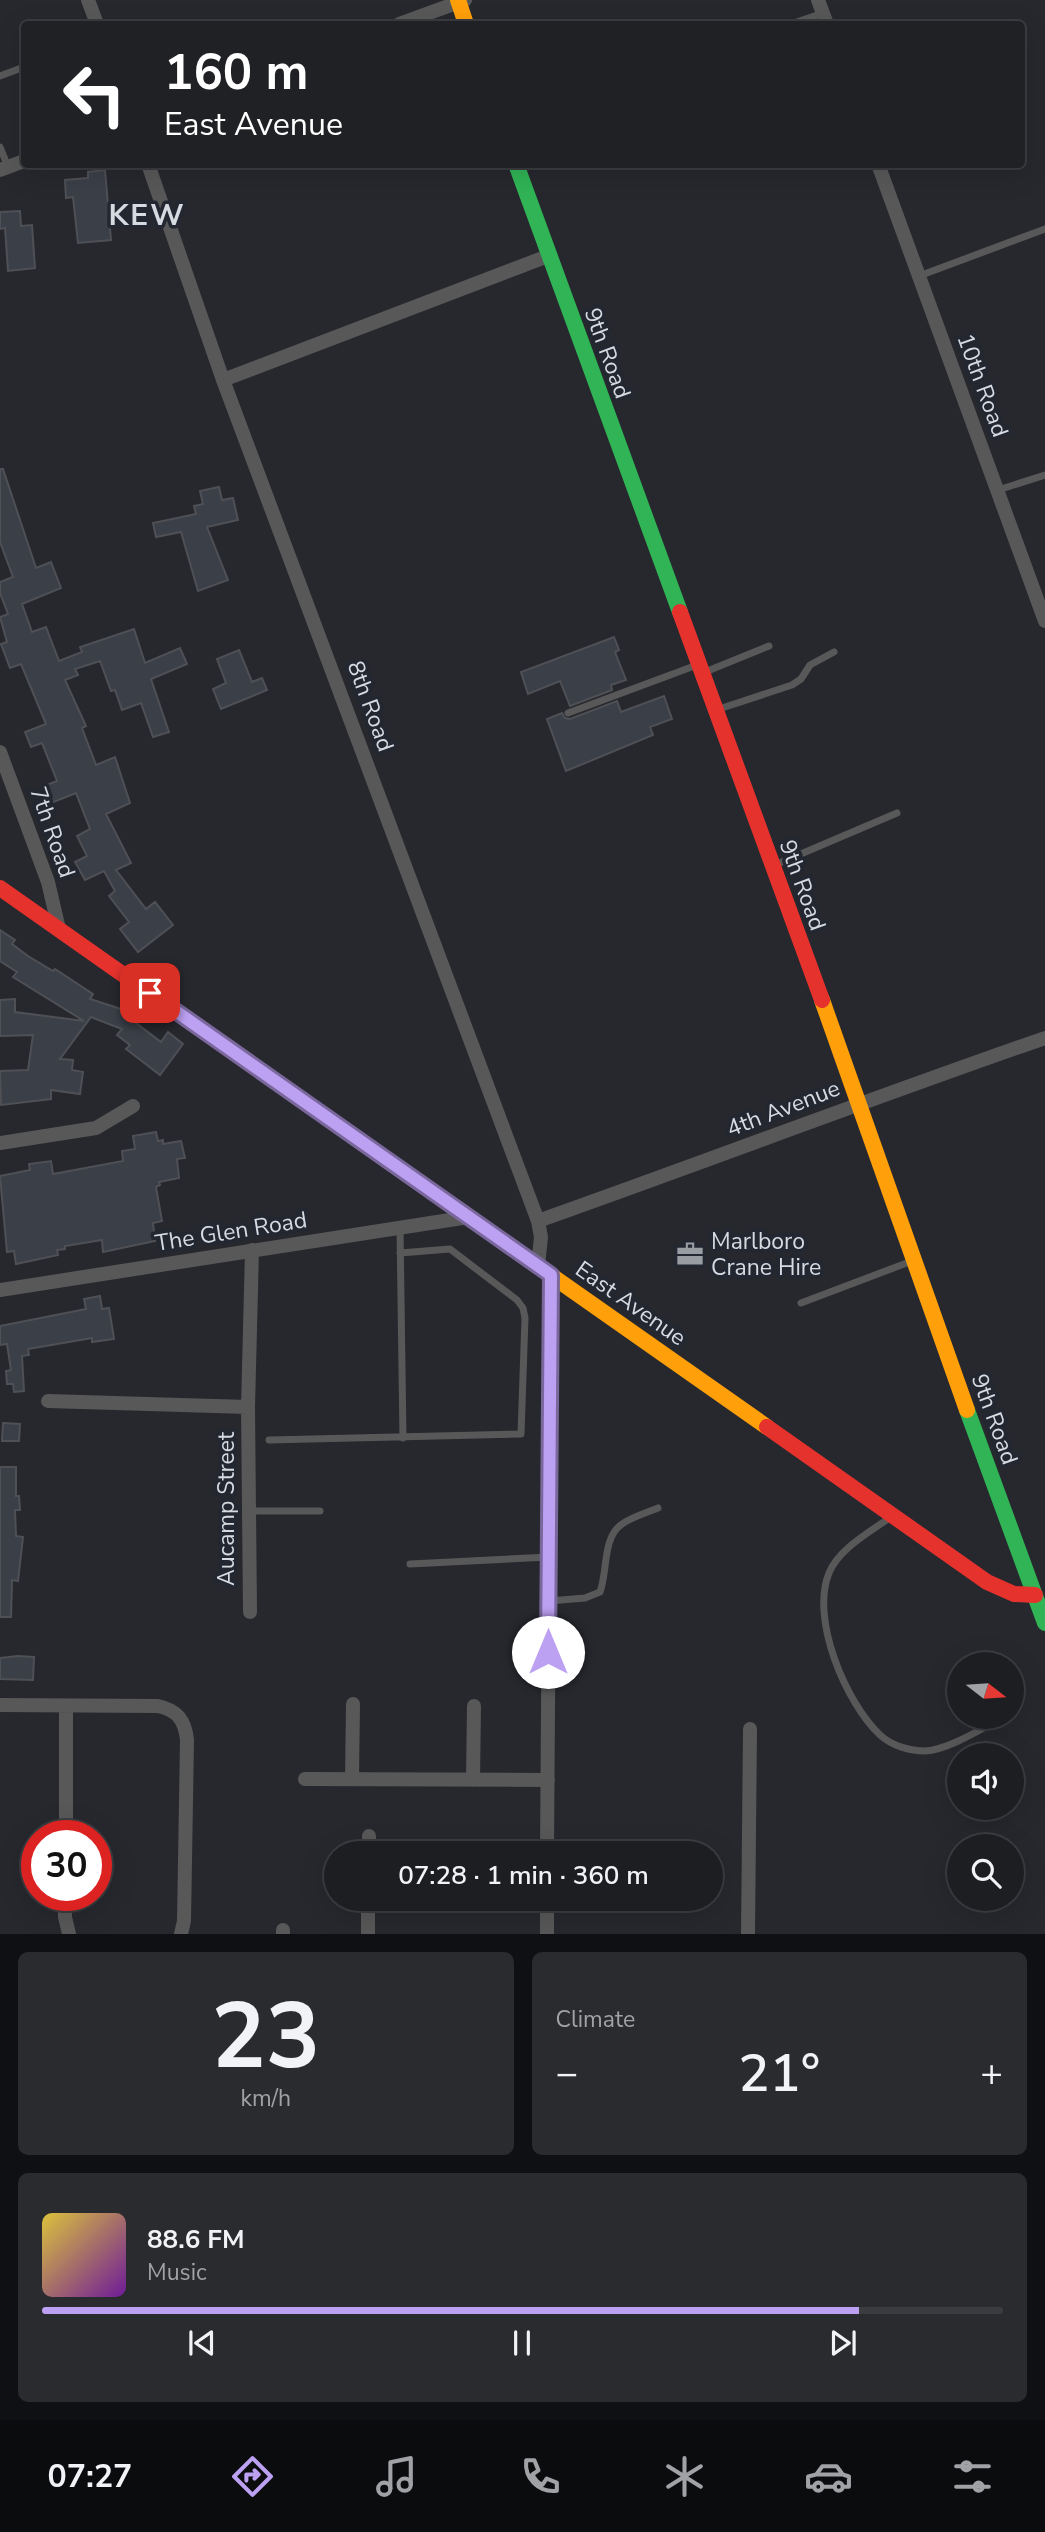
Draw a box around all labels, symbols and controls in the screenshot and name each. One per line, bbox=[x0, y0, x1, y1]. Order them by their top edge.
text: 160 m bbox=[164, 39, 308, 106]
icon: left bbox=[49, 49, 140, 140]
text: East Avenue bbox=[164, 103, 343, 146]
district label: KEW bbox=[108, 195, 186, 236]
street label: 9th Road bbox=[577, 304, 638, 403]
street label: 10th Road bbox=[949, 329, 1016, 441]
street label: 8th Road bbox=[340, 657, 401, 756]
street label: 7th Road bbox=[23, 783, 83, 882]
street label: 9th Road bbox=[772, 836, 833, 935]
pin bbox=[120, 963, 180, 1023]
icon: arrive bbox=[131, 974, 169, 1012]
street label: 4th Avenue bbox=[722, 1073, 844, 1144]
street label: The Glen Road bbox=[153, 1204, 309, 1259]
place label: Marlboro Crane Hire bbox=[711, 1226, 821, 1283]
office icon: Marlboro Crane Hire bbox=[675, 1239, 705, 1269]
street label: East Avenue bbox=[569, 1254, 692, 1353]
street label: 9th Road bbox=[964, 1370, 1025, 1469]
street label: Aucamp Street bbox=[211, 1431, 242, 1586]
position arrow bbox=[511, 1615, 585, 1689]
north arrow bbox=[947, 1652, 1024, 1729]
map controls bbox=[947, 1652, 1024, 1911]
button: sound bbox=[947, 1743, 1024, 1820]
speed limit sign: 30 bbox=[21, 1820, 112, 1911]
button: search bbox=[947, 1834, 1024, 1911]
text: 07:28 · 1 min · 360 m bbox=[398, 1858, 649, 1893]
text: 23 bbox=[211, 1975, 320, 2099]
text: Climate bbox=[556, 2004, 635, 2035]
text: 21° bbox=[738, 2038, 820, 2109]
text: − bbox=[556, 2048, 578, 2099]
text: + bbox=[980, 2048, 1003, 2099]
text: km/h bbox=[240, 2083, 291, 2114]
text: 88.6 FM bbox=[147, 2222, 244, 2257]
text: Music bbox=[147, 2257, 207, 2288]
icon: previous bbox=[183, 2324, 221, 2362]
icon: pause bbox=[503, 2324, 541, 2362]
icon: next bbox=[824, 2324, 862, 2362]
icon: directions bbox=[228, 2452, 277, 2501]
icon: music bbox=[372, 2452, 421, 2501]
icon: phone bbox=[516, 2452, 565, 2501]
icon: climate bbox=[660, 2452, 709, 2501]
icon: car bbox=[804, 2452, 853, 2501]
icon: filters bbox=[948, 2452, 997, 2501]
text: 07:27 bbox=[48, 2455, 132, 2498]

